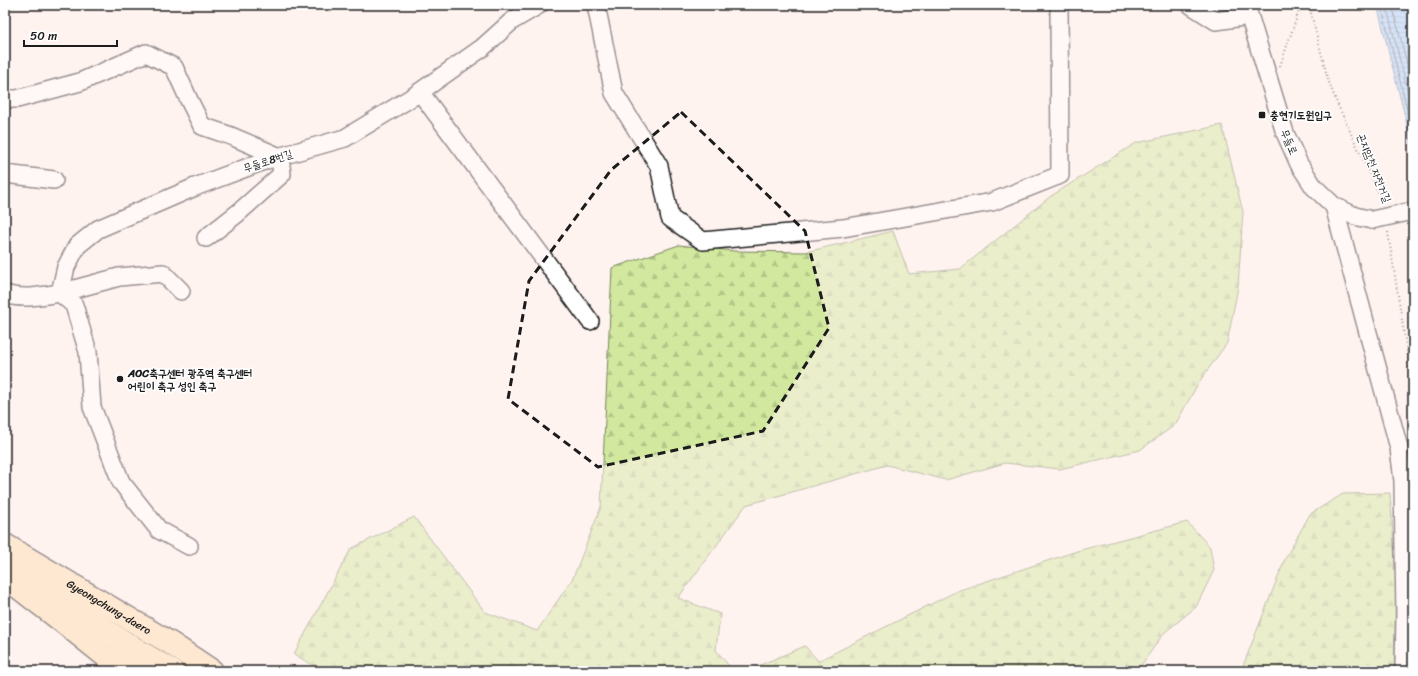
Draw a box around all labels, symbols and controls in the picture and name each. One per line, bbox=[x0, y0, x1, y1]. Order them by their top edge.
scale bar bbox=[24, 22, 117, 48]
text: 50 m bbox=[30, 25, 57, 47]
place label: 충현기도원입구 bbox=[1270, 106, 1332, 125]
marker: 충현기도원입구 bbox=[1257, 110, 1267, 120]
street label: 무들로 bbox=[1275, 126, 1303, 158]
street label: 곤지암천 자전거길 bbox=[1351, 130, 1397, 206]
street label: 무들로8번길 bbox=[241, 144, 295, 178]
place label: AOC축구센터 광주역 축구센터 어린이 축구 성인 축구 bbox=[127, 364, 252, 396]
marker: AOC축구센터 광주역 축구센터 어린이 축구 성인 축구 bbox=[115, 374, 125, 384]
street label: Gyeongchung-daero bbox=[63, 574, 156, 640]

